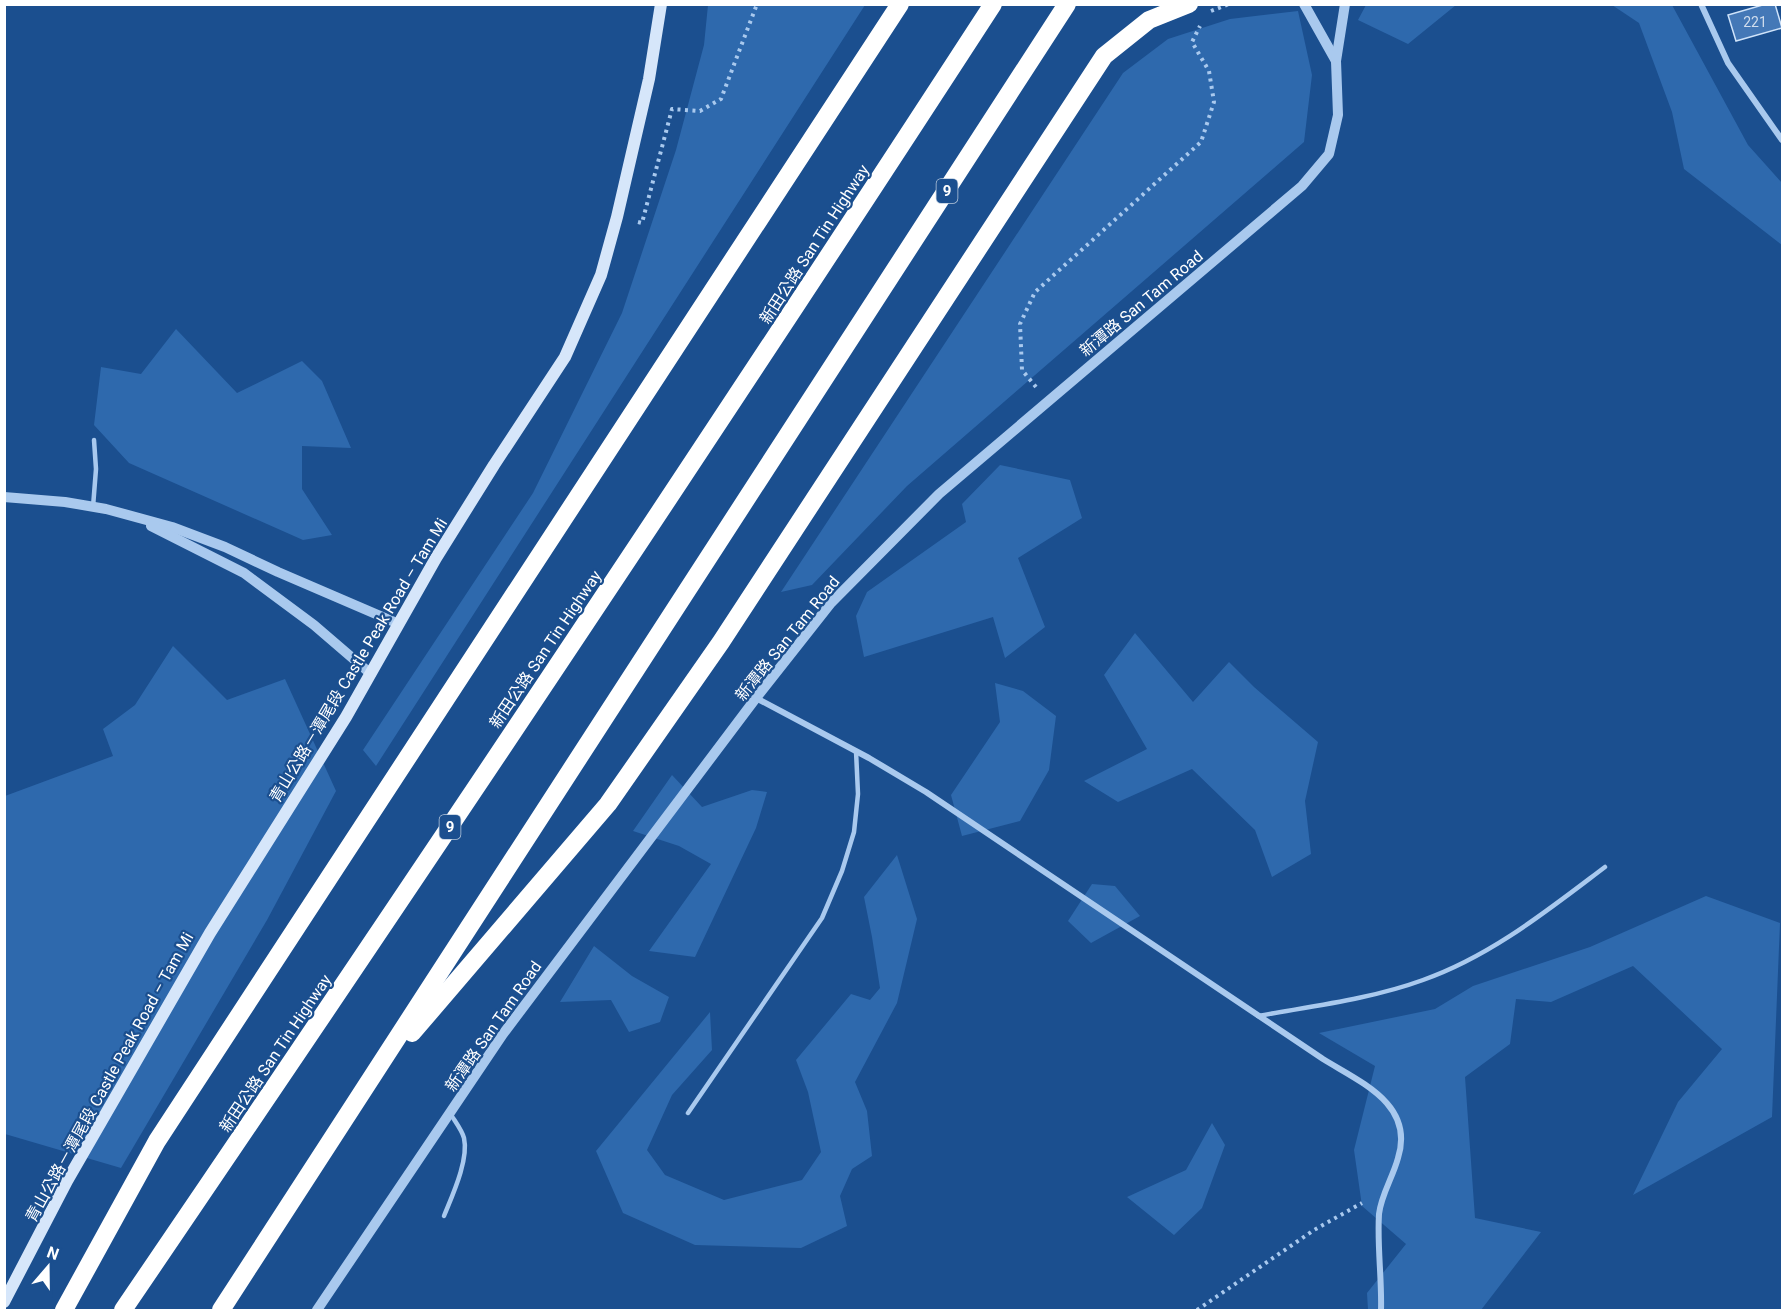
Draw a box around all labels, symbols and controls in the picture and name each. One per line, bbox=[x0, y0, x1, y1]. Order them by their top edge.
house number: 221 bbox=[1743, 14, 1767, 30]
street label: 新田公路 San Tin Highway bbox=[756, 161, 873, 328]
road number: 9 bbox=[936, 179, 958, 203]
street label: 新潭路 San Tam Road bbox=[1076, 246, 1207, 360]
street label: 青山公路－潭尾段 Castle Peak Road – Tam Mi bbox=[266, 515, 451, 806]
street label: 新田公路 San Tin Highway bbox=[485, 566, 606, 732]
street label: 新潭路 San Tam Road bbox=[731, 572, 843, 704]
road number: 9 bbox=[440, 815, 460, 839]
street label: 青山公路－潭尾段 Castle Peak Road – Tam Mi bbox=[22, 929, 197, 1225]
street label: 新潭路 San Tam Road bbox=[441, 957, 546, 1095]
street label: 新田公路 San Tin Highway bbox=[215, 970, 336, 1136]
north arrow bbox=[18, 1237, 78, 1297]
text: N bbox=[44, 1243, 62, 1264]

